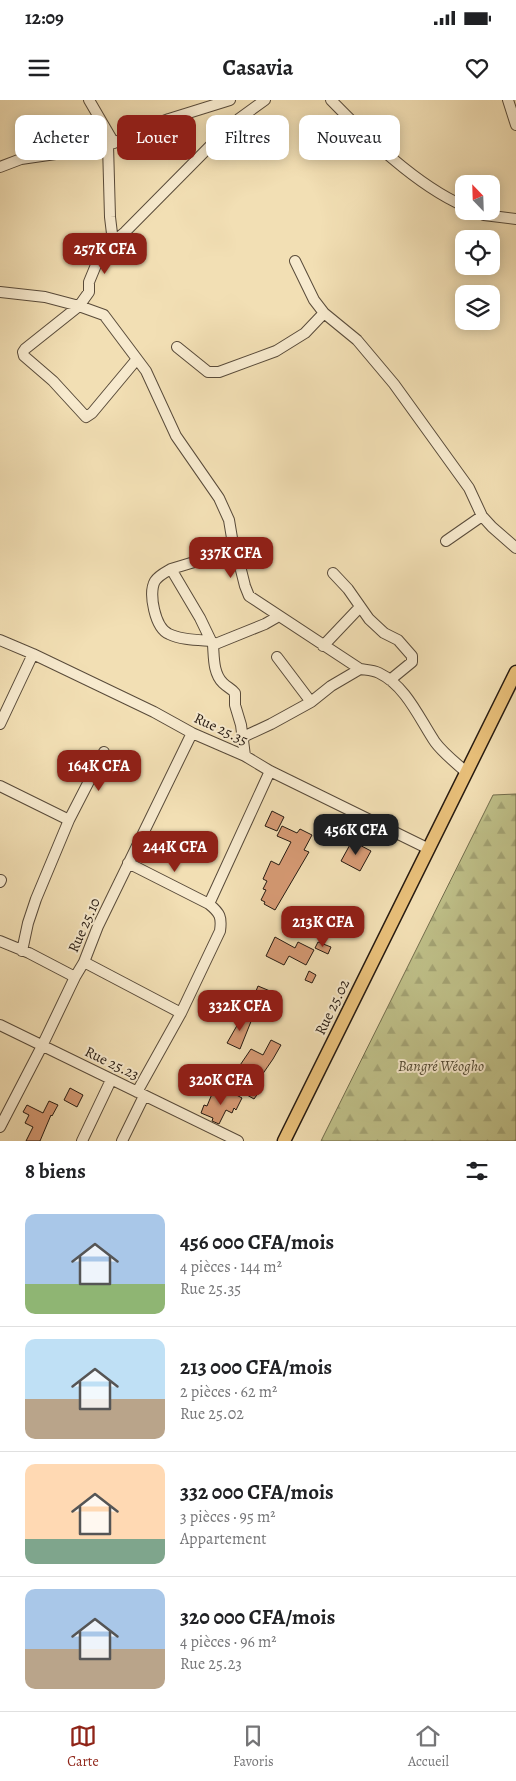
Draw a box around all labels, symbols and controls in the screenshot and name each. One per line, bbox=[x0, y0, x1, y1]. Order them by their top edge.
text: 12:09 bbox=[25, 5, 64, 31]
text: Casavia bbox=[223, 53, 293, 83]
icon: menu bbox=[25, 54, 53, 82]
icon: heart bbox=[463, 54, 491, 82]
chip: Acheter bbox=[15, 115, 107, 160]
chip: Louer bbox=[117, 115, 196, 160]
chip: Filtres bbox=[206, 115, 289, 160]
chip: Nouveau bbox=[299, 115, 400, 160]
north arrow bbox=[455, 175, 500, 220]
map controls bbox=[455, 175, 500, 330]
button: locate bbox=[455, 230, 500, 275]
pin: 257K CFA bbox=[53, 232, 157, 275]
text: 257K CFA bbox=[74, 238, 136, 260]
button: layers bbox=[455, 285, 500, 330]
pin: 337K CFA bbox=[179, 536, 283, 579]
text: 337K CFA bbox=[200, 542, 262, 564]
street label: Rue 25.35 bbox=[191, 708, 251, 750]
pin: 164K CFA bbox=[47, 750, 151, 792]
text: 164K CFA bbox=[68, 755, 130, 777]
pin: 456K CFA bbox=[304, 814, 408, 856]
text: 456K CFA bbox=[325, 819, 387, 841]
pin: 244K CFA bbox=[123, 830, 227, 873]
text: 244K CFA bbox=[143, 836, 207, 858]
street label: Rue 25.10 bbox=[63, 895, 105, 955]
pin: 213K CFA bbox=[271, 906, 375, 948]
text: 213K CFA bbox=[292, 911, 354, 933]
street label: Rue 25.02 bbox=[310, 976, 354, 1038]
pin: 332K CFA bbox=[188, 990, 292, 1032]
text: 332K CFA bbox=[209, 995, 271, 1017]
street label: Rue 25.23 bbox=[82, 1041, 142, 1085]
park label: Bangré Wéogho bbox=[398, 1056, 484, 1076]
pin: 320K CFA bbox=[169, 1064, 273, 1106]
text: 320K CFA bbox=[189, 1069, 253, 1091]
text: 8 biens bbox=[25, 1157, 86, 1185]
icon: filters bbox=[463, 1157, 491, 1185]
text: 456 000 CFA/mois bbox=[180, 1228, 334, 1256]
icon: home bbox=[65, 1234, 125, 1294]
text: 4 pièces · 144 m² bbox=[180, 1256, 282, 1278]
text: Rue 25.35 bbox=[180, 1278, 241, 1300]
text: 213 000 CFA/mois bbox=[180, 1353, 332, 1381]
icon: home bbox=[65, 1359, 125, 1419]
text: 2 pièces · 62 m² bbox=[180, 1381, 277, 1403]
text: Rue 25.02 bbox=[180, 1403, 244, 1425]
text: 332 000 CFA/mois bbox=[180, 1478, 334, 1506]
icon: home bbox=[65, 1484, 125, 1544]
text: 3 pièces · 95 m² bbox=[180, 1506, 276, 1528]
text: Appartement bbox=[180, 1528, 266, 1550]
text: 320 000 CFA/mois bbox=[180, 1603, 335, 1631]
icon: home bbox=[65, 1609, 125, 1669]
text: 4 pièces · 96 m² bbox=[180, 1631, 277, 1653]
text: Rue 25.23 bbox=[180, 1653, 242, 1675]
tab: Carte bbox=[67, 1722, 99, 1771]
tab: Favoris bbox=[233, 1722, 274, 1771]
tab: Accueil bbox=[408, 1722, 449, 1771]

